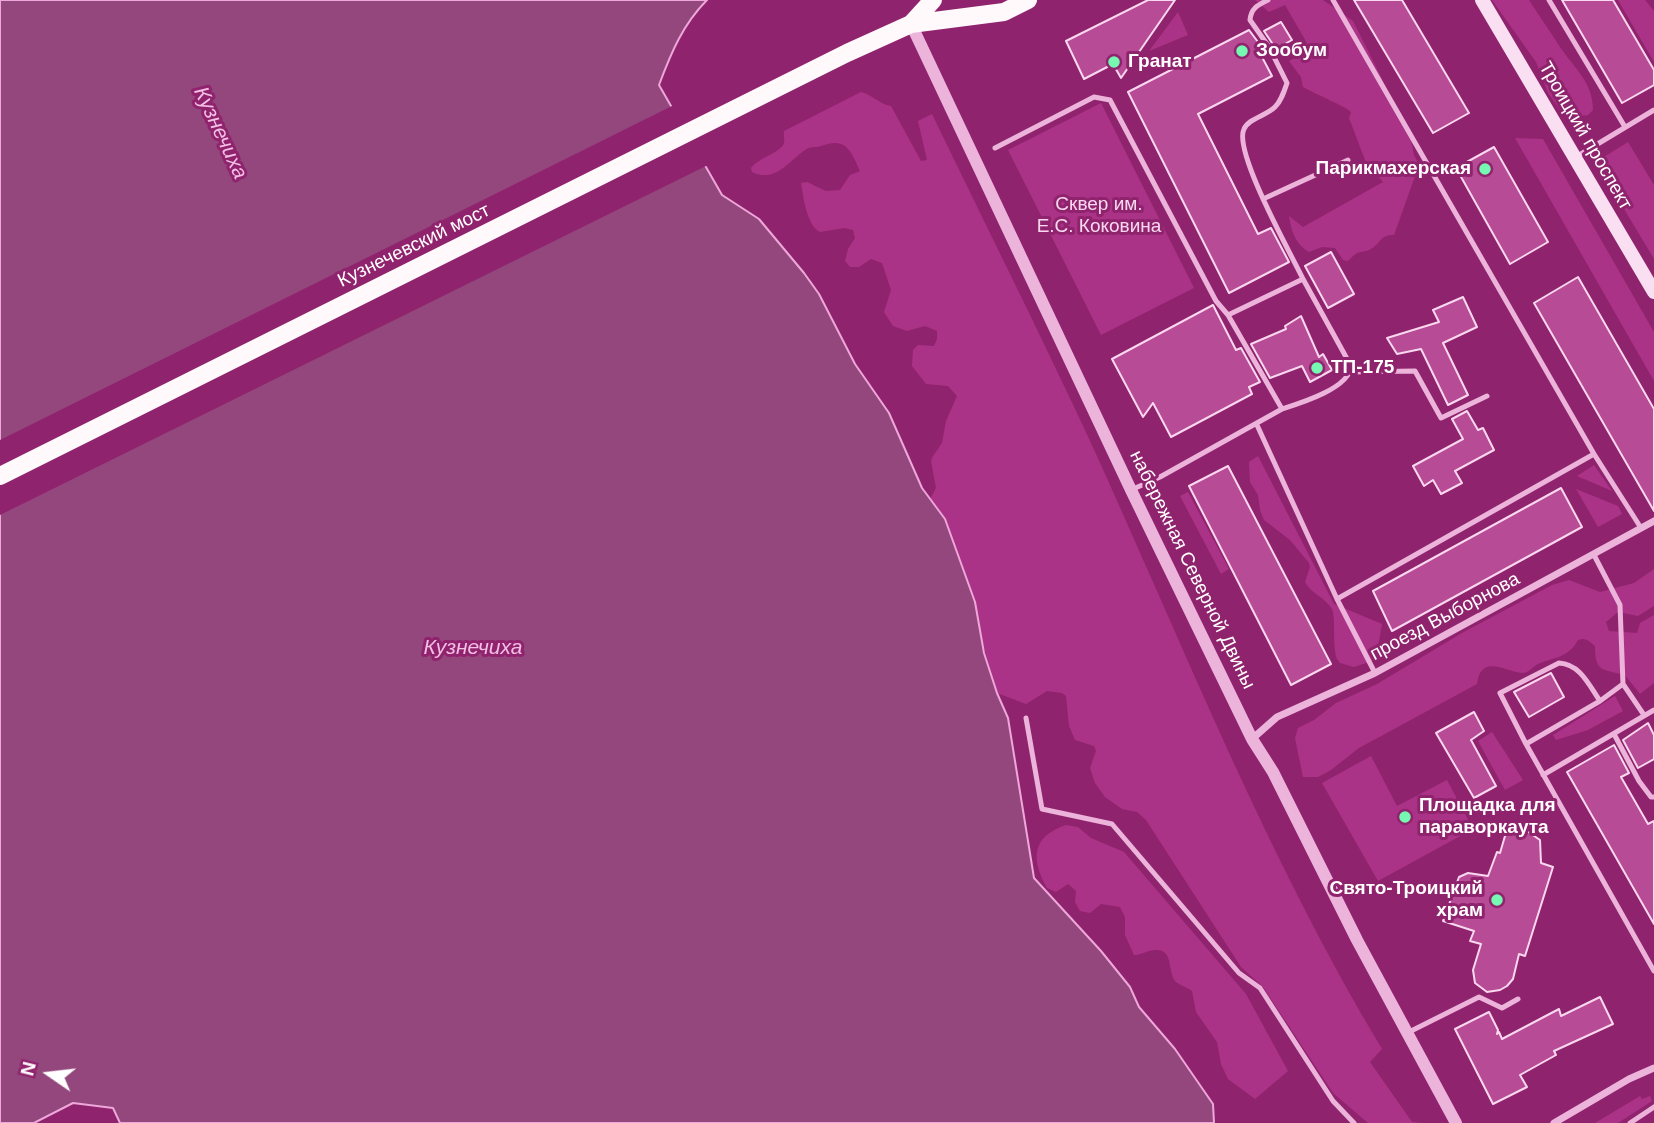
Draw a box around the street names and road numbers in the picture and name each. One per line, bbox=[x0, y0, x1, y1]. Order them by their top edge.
street label: Троицкий проспект bbox=[1533, 58, 1637, 214]
street label: Кузнечевский мост bbox=[334, 199, 494, 293]
street label: набережная Северной Двины bbox=[1124, 447, 1260, 693]
street label: проезд Выборнова bbox=[1366, 568, 1524, 666]

